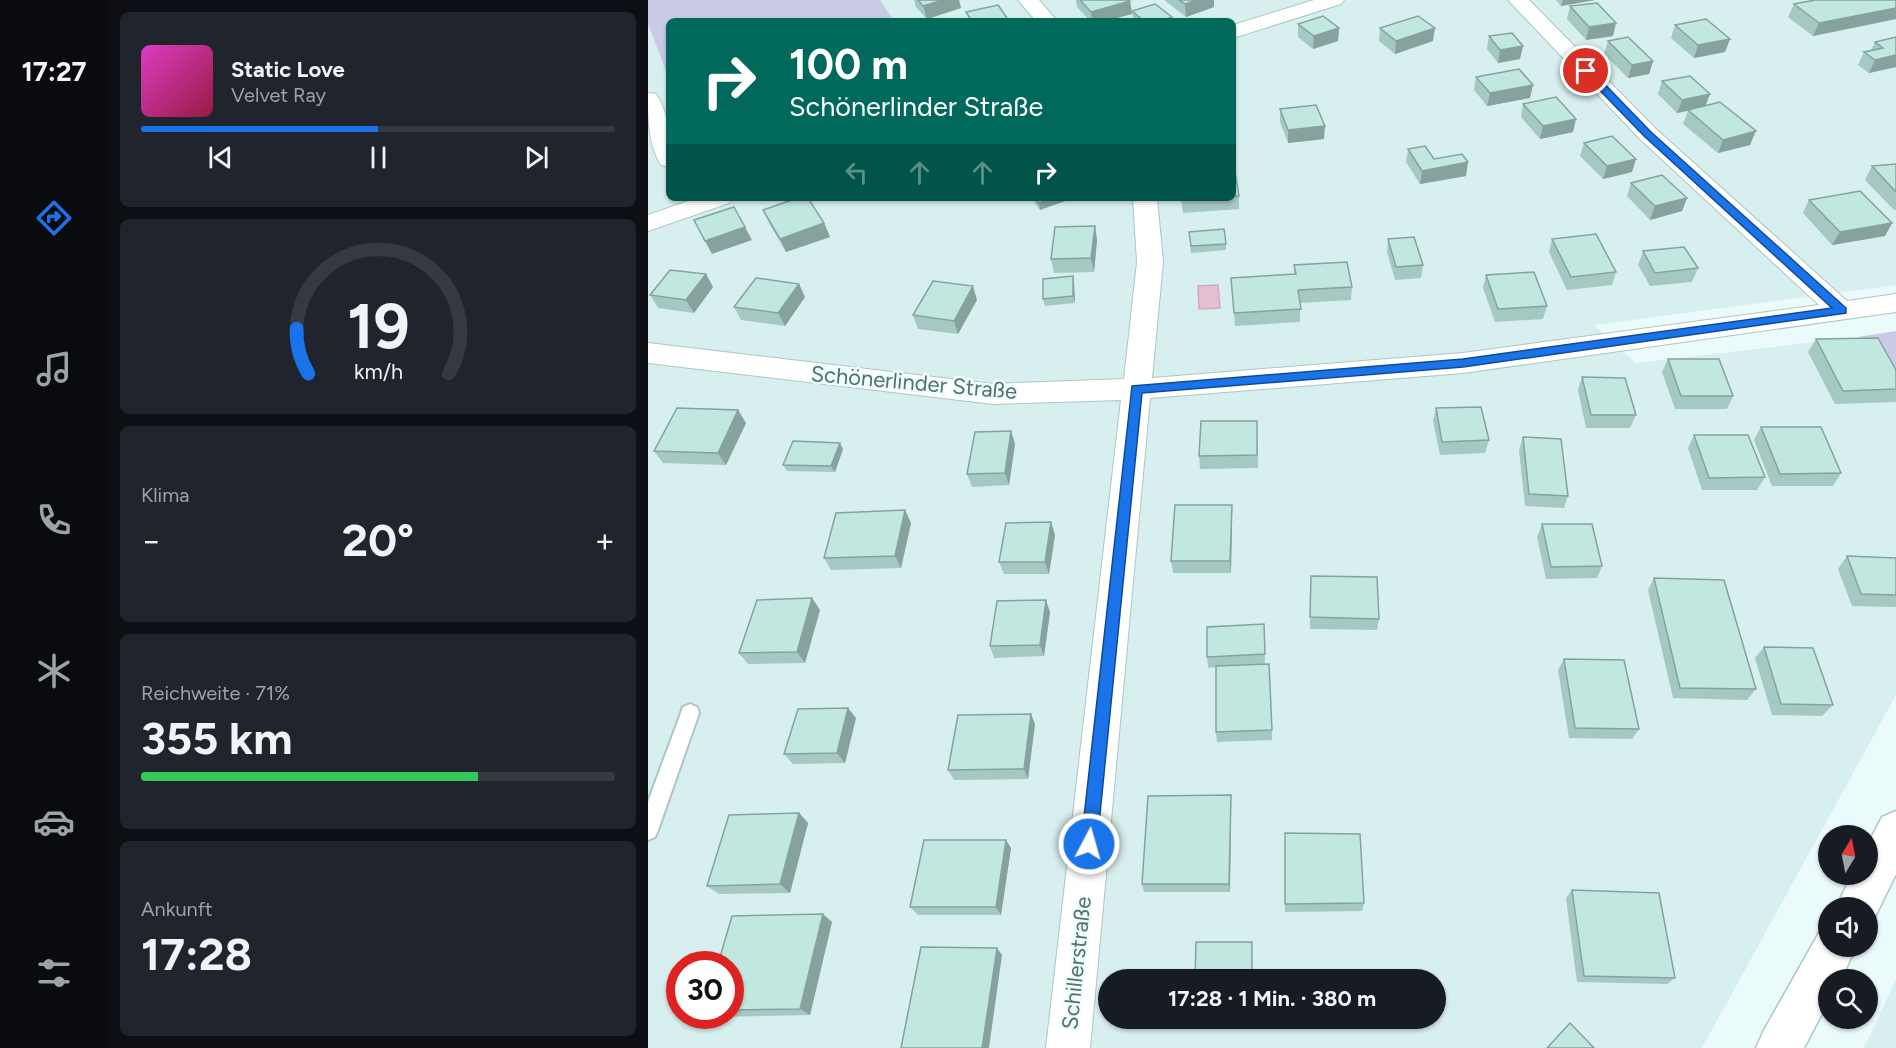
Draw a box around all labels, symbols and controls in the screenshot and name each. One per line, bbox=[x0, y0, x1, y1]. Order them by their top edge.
text: 100 m bbox=[789, 39, 908, 90]
icon: right bbox=[690, 42, 768, 120]
pin bbox=[1560, 45, 1611, 96]
icon: arrive bbox=[1569, 54, 1602, 87]
text: 17:27 bbox=[21, 55, 87, 88]
text: Static Love bbox=[231, 56, 345, 83]
text: Velvet Ray bbox=[231, 83, 326, 107]
text: Schönerlinder Straße bbox=[789, 90, 1043, 123]
icon: previous bbox=[204, 141, 237, 174]
icon: pause bbox=[362, 141, 395, 174]
icon: next bbox=[520, 141, 553, 174]
icon: left bbox=[840, 156, 873, 189]
icon: ahead bbox=[903, 156, 936, 189]
icon: ahead bbox=[966, 156, 999, 189]
icon: right bbox=[1029, 156, 1062, 189]
icon: directions bbox=[33, 197, 75, 239]
text: 19 bbox=[347, 289, 409, 364]
icon: music bbox=[33, 348, 75, 390]
text: km/h bbox=[354, 359, 402, 384]
street label: Schönerlinder Straße bbox=[810, 360, 1018, 405]
text: Klima bbox=[141, 483, 189, 507]
icon: phone bbox=[33, 499, 75, 541]
text: 20° bbox=[342, 513, 414, 567]
text: − bbox=[141, 521, 162, 560]
text: + bbox=[594, 521, 615, 560]
icon: climate bbox=[33, 650, 75, 692]
text: Reichweite · 71% bbox=[141, 681, 290, 705]
text: 355 km bbox=[141, 711, 292, 765]
icon: car bbox=[33, 801, 75, 843]
position arrow bbox=[1057, 812, 1121, 876]
north arrow bbox=[1818, 825, 1878, 885]
map controls bbox=[1818, 825, 1878, 1029]
street label: Schillerstraße bbox=[1056, 895, 1097, 1031]
text: Ankunft bbox=[141, 897, 213, 921]
button: sound bbox=[1818, 897, 1878, 957]
text: 17:28 bbox=[141, 927, 252, 981]
speed limit sign: 30 bbox=[666, 951, 744, 1029]
icon: filters bbox=[33, 952, 75, 994]
button: search bbox=[1818, 969, 1878, 1029]
text: 17:28 · 1 Min. · 380 m bbox=[1168, 985, 1376, 1012]

